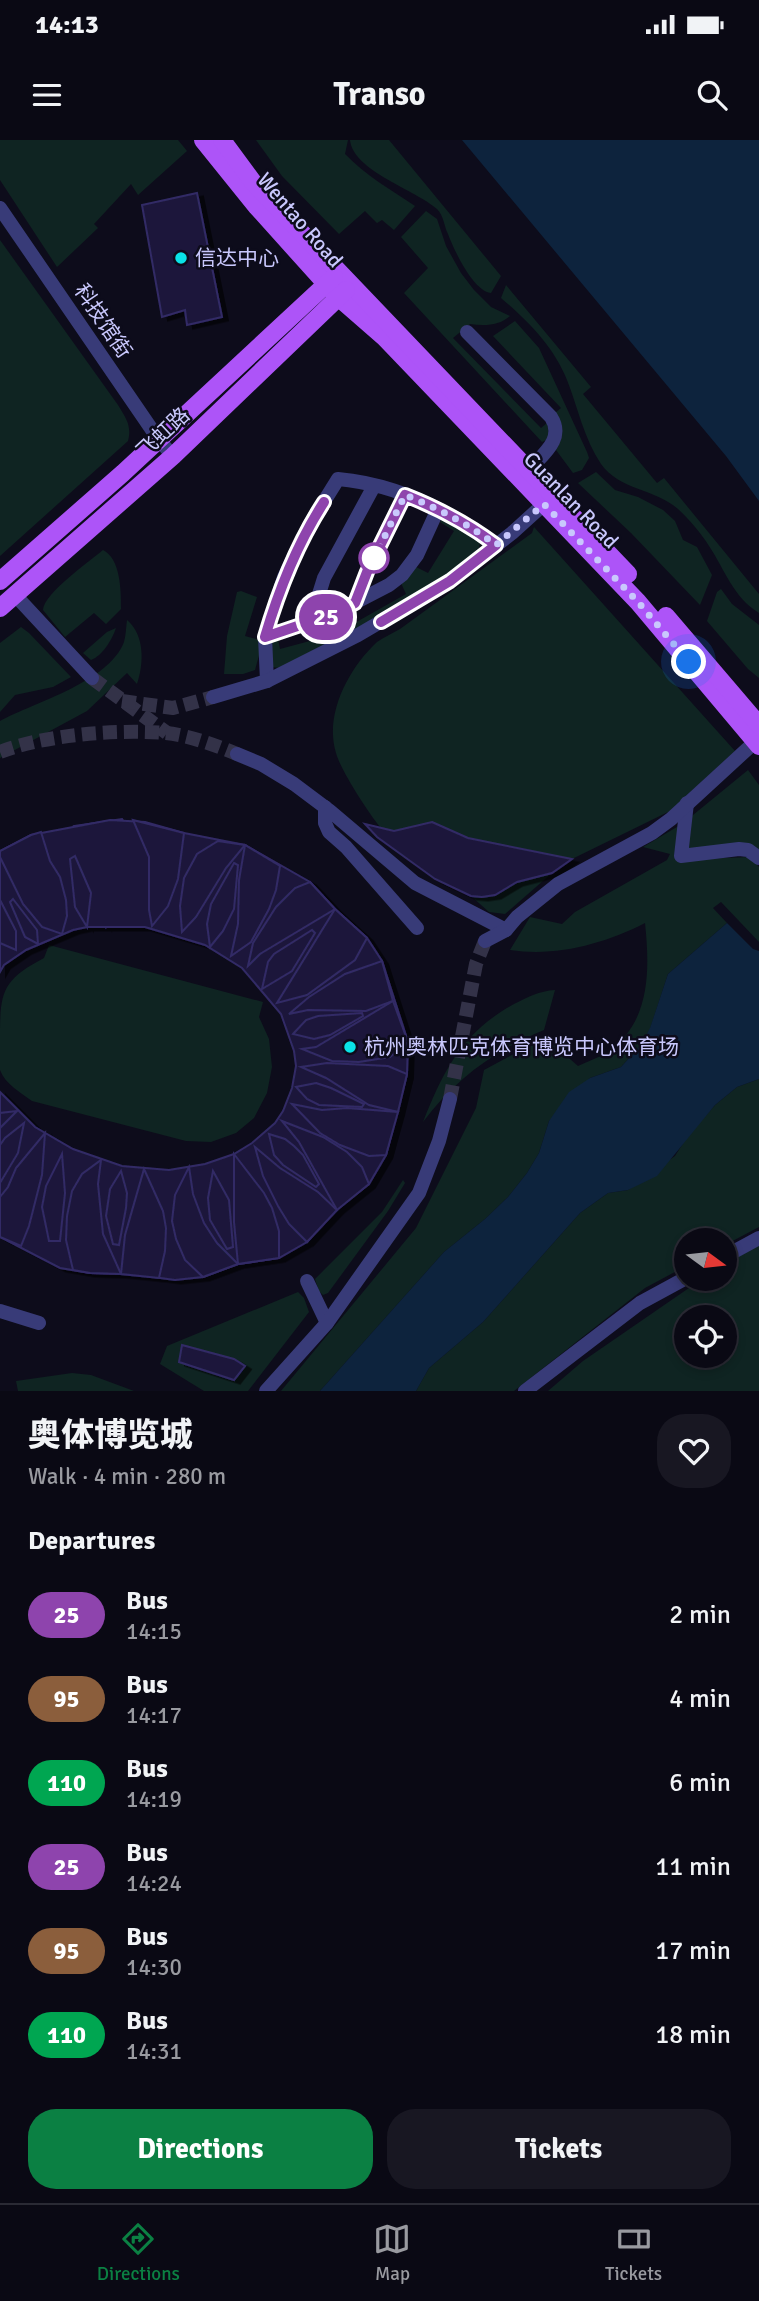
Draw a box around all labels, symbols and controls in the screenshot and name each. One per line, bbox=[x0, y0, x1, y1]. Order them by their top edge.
text: 14:13 bbox=[35, 9, 99, 41]
text: Transo bbox=[333, 75, 426, 114]
icon: menu bbox=[28, 76, 66, 114]
icon: search bbox=[693, 76, 731, 114]
street label: Wentao Road bbox=[252, 167, 348, 273]
place label: 信达中心 bbox=[195, 245, 279, 271]
marker: 信达中心 bbox=[173, 250, 189, 266]
street label: 科技馆街 bbox=[69, 279, 137, 363]
street label: 飞虹路 bbox=[131, 402, 195, 464]
street label: Guanlan Road bbox=[518, 446, 624, 554]
unlabelled marker bbox=[359, 543, 389, 573]
line badge: 25 bbox=[294, 594, 358, 640]
text: 25 bbox=[313, 602, 339, 632]
your location bbox=[671, 644, 706, 679]
place label: 杭州奥林匹克体育博览中心体育场 bbox=[364, 1034, 679, 1060]
marker: 杭州奥林匹克体育博览中心体育场 bbox=[342, 1039, 358, 1055]
north arrow bbox=[674, 1228, 737, 1292]
map controls bbox=[674, 1228, 737, 1368]
button: locate bbox=[674, 1305, 737, 1368]
button: heart bbox=[657, 1414, 731, 1488]
text: 奥体博览城 bbox=[28, 1415, 193, 1456]
text: Walk · 4 min · 280 m bbox=[28, 1462, 226, 1491]
text: Departures bbox=[28, 1525, 155, 1557]
text: Bus bbox=[126, 1585, 168, 1617]
text: 2 min bbox=[669, 1599, 731, 1631]
text: 25 bbox=[54, 1600, 79, 1630]
text: 14:15 bbox=[126, 1617, 182, 1646]
text: Bus bbox=[126, 1669, 168, 1701]
text: 4 min bbox=[669, 1683, 731, 1715]
text: 95 bbox=[54, 1684, 79, 1714]
text: 14:17 bbox=[126, 1701, 182, 1730]
text: Bus bbox=[126, 1753, 168, 1785]
text: 6 min bbox=[669, 1767, 731, 1799]
text: 110 bbox=[47, 1768, 86, 1798]
text: 14:19 bbox=[126, 1785, 182, 1814]
text: Bus bbox=[126, 1837, 168, 1869]
text: 11 min bbox=[655, 1851, 731, 1883]
text: 25 bbox=[54, 1852, 79, 1882]
text: 14:24 bbox=[126, 1869, 182, 1898]
text: Bus bbox=[126, 1921, 168, 1953]
text: 17 min bbox=[655, 1935, 731, 1967]
text: 95 bbox=[54, 1936, 79, 1966]
text: 14:30 bbox=[126, 1953, 182, 1982]
text: Bus bbox=[126, 2005, 168, 2037]
text: 18 min bbox=[655, 2019, 731, 2051]
text: 110 bbox=[47, 2020, 86, 2050]
text: 14:31 bbox=[126, 2037, 182, 2066]
button: Directions bbox=[28, 2109, 373, 2189]
button: Tickets bbox=[387, 2109, 731, 2189]
tab: Directions bbox=[97, 2220, 180, 2286]
tab: Map bbox=[373, 2220, 411, 2286]
tab: Tickets bbox=[605, 2220, 662, 2286]

